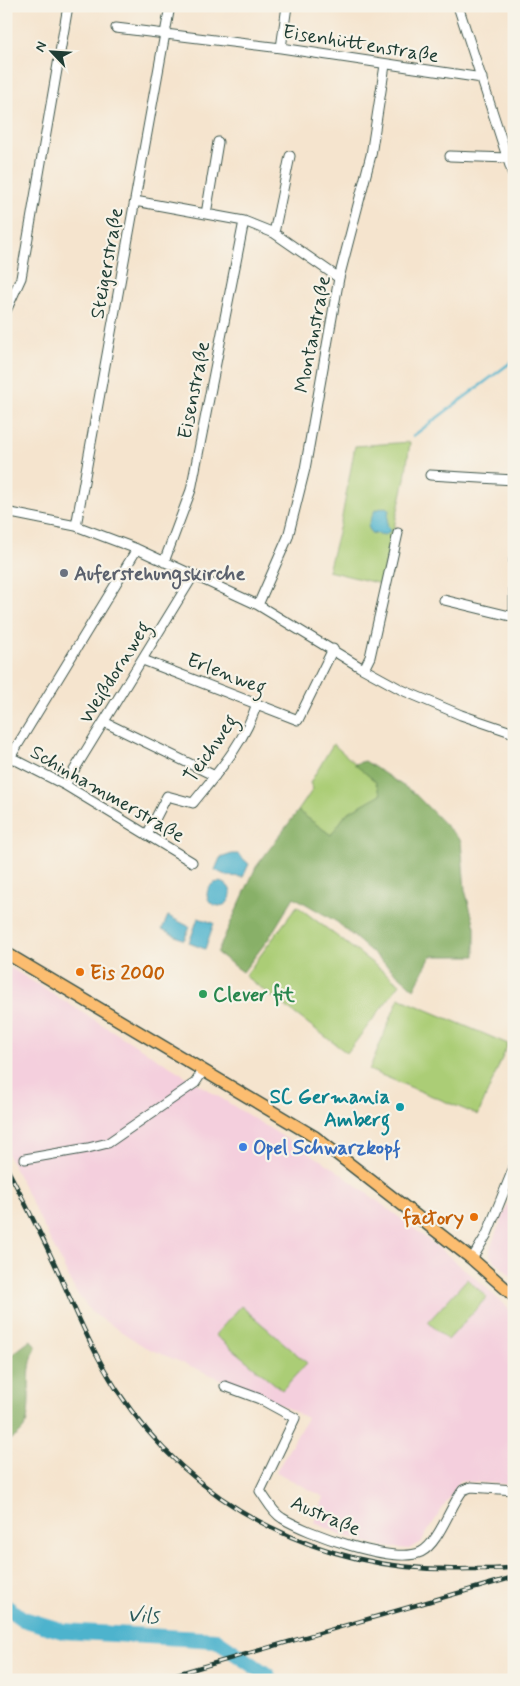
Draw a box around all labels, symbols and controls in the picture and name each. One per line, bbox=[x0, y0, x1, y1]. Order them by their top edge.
street label: Eisenhüttenstraße bbox=[281, 19, 441, 70]
north arrow bbox=[28, 28, 78, 78]
text: N bbox=[31, 39, 51, 55]
street label: Steigerstraße bbox=[84, 205, 131, 321]
street label: Montanstraße bbox=[289, 273, 338, 395]
street label: Eisenstraße bbox=[172, 339, 217, 442]
place label: Auferstehungskirche bbox=[74, 561, 245, 590]
marker: Auferstehungskirche bbox=[58, 567, 70, 579]
street label: Weißdornweg bbox=[73, 616, 159, 730]
street label: Erlenweg bbox=[182, 647, 270, 704]
street label: Teichweg bbox=[178, 709, 246, 790]
street label: Schinhammerstraße bbox=[25, 739, 190, 850]
place label: Eis 2000 bbox=[90, 960, 165, 987]
marker: Eis 2000 bbox=[74, 966, 86, 978]
place label: Clever fit bbox=[213, 982, 296, 1009]
marker: Clever fit bbox=[197, 988, 209, 1000]
place label: SC Germania Amberg bbox=[270, 1084, 390, 1136]
marker: SC Germania Amberg bbox=[394, 1101, 406, 1113]
place label: Opel Schwarzkopf bbox=[253, 1135, 401, 1162]
marker: Opel Schwarzkopf bbox=[237, 1141, 249, 1153]
place label: factory bbox=[402, 1205, 464, 1232]
marker: factory bbox=[468, 1211, 480, 1223]
street label: Austraße bbox=[286, 1490, 365, 1543]
water label: Vils bbox=[126, 1601, 161, 1631]

